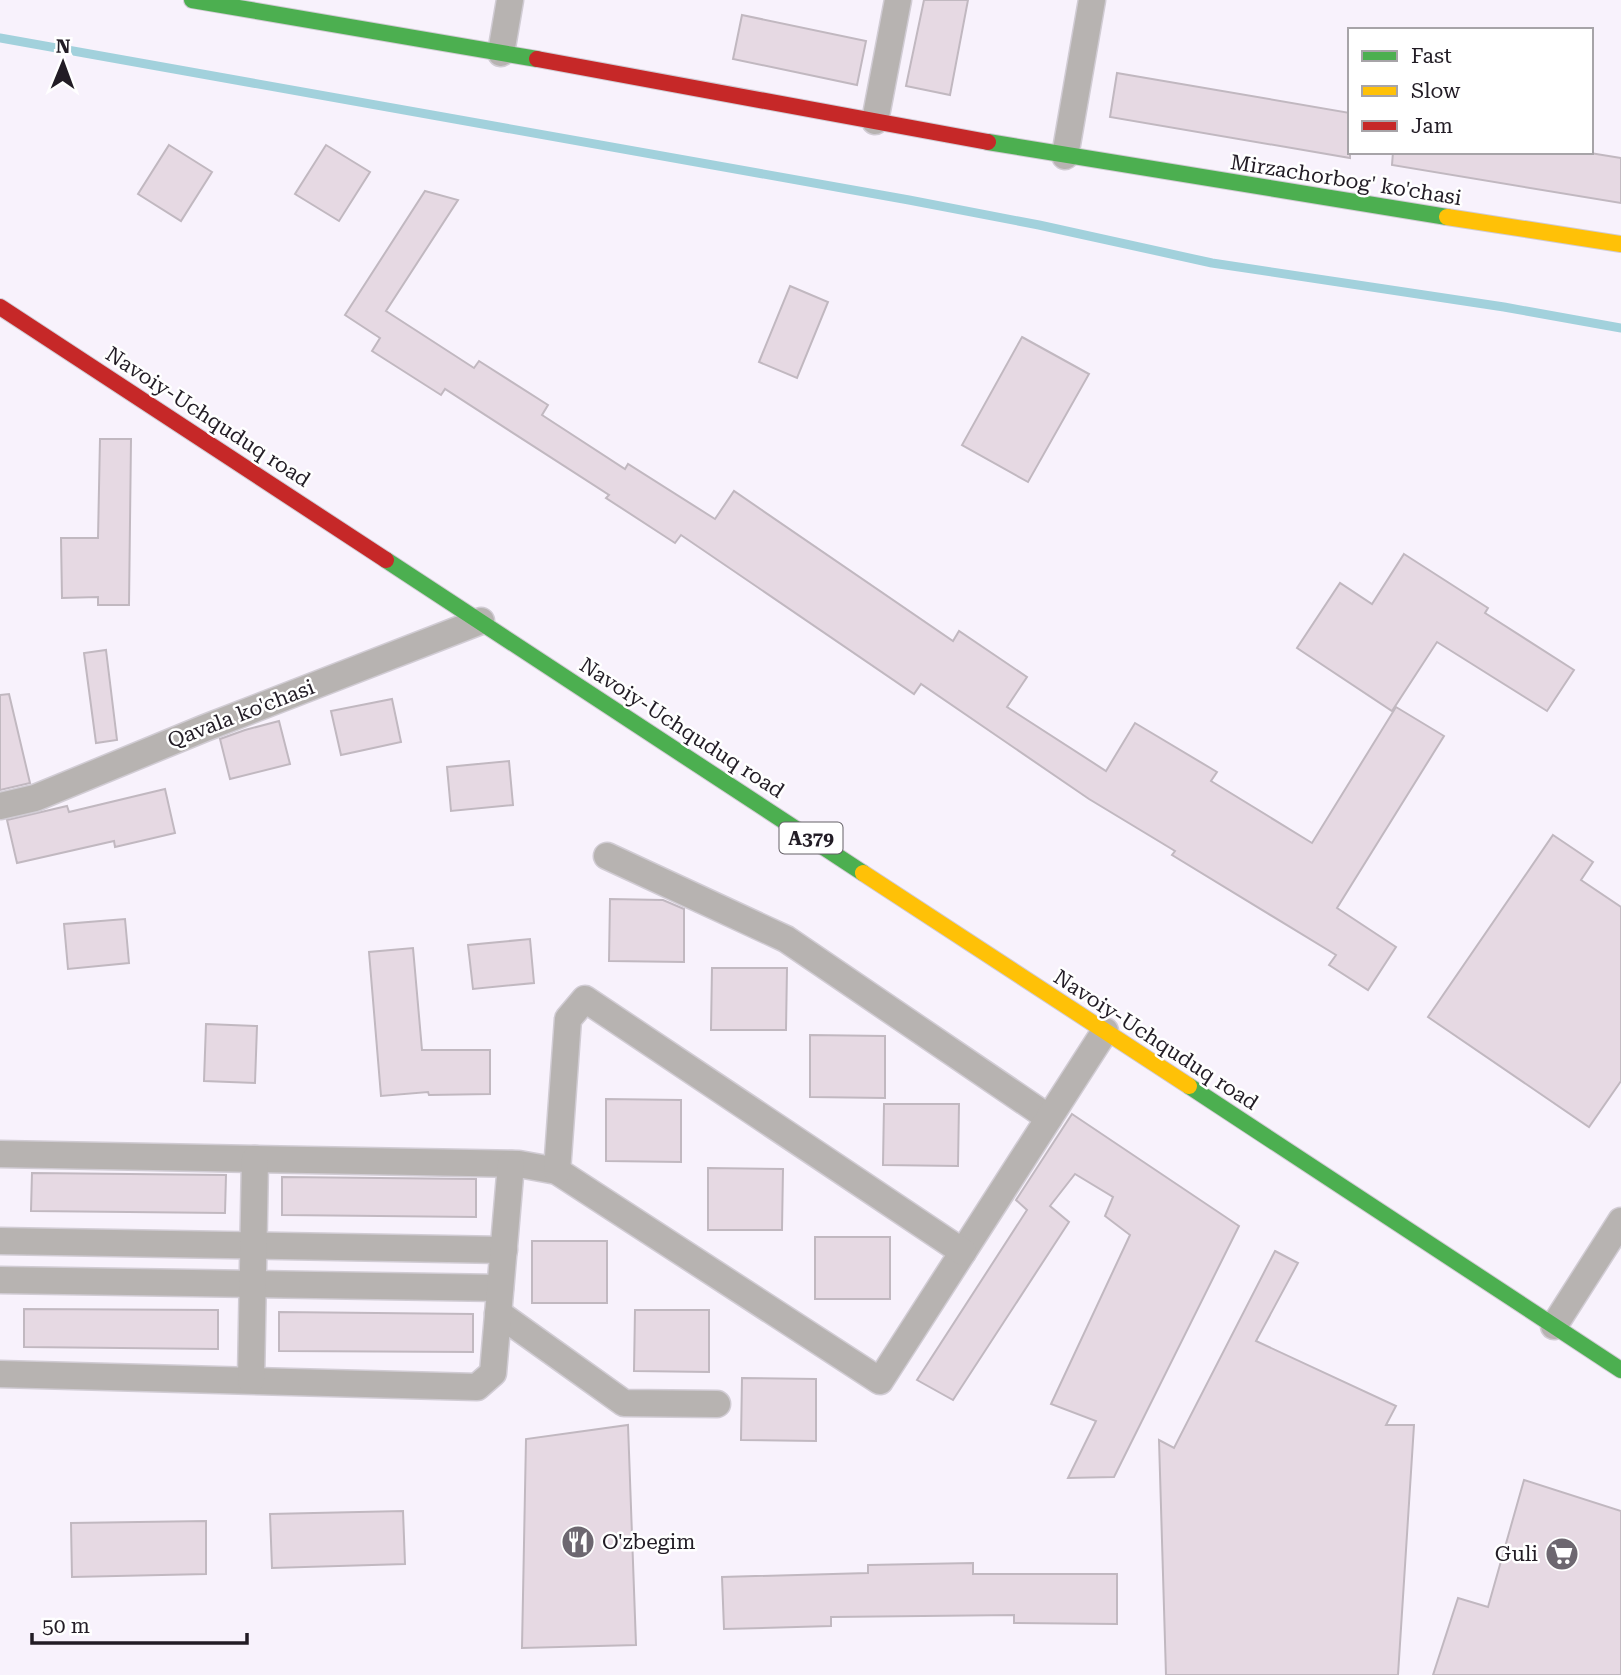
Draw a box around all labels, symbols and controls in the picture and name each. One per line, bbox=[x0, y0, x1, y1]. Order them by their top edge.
north arrow bbox=[28, 28, 98, 98]
legend bbox=[1348, 28, 1593, 154]
text: N bbox=[56, 35, 71, 58]
text: Fast bbox=[1411, 44, 1452, 68]
text: Slow bbox=[1411, 79, 1461, 103]
text: Jam bbox=[1411, 114, 1453, 138]
street label: Mirzachorbog' ko'chasi bbox=[1229, 150, 1464, 210]
street label: Navoiy-Uchquduq road bbox=[101, 342, 315, 492]
street label: Navoiy-Uchquduq road bbox=[575, 653, 789, 803]
street label: Qavala ko'chasi bbox=[164, 675, 318, 753]
road number: A379 bbox=[780, 822, 842, 853]
street label: Navoiy-Uchquduq road bbox=[1049, 965, 1263, 1115]
restaurant icon: O'zbegim bbox=[559, 1523, 597, 1561]
place label: O'zbegim bbox=[602, 1530, 695, 1554]
supermarket icon: Guli bbox=[1543, 1535, 1581, 1573]
place label: Guli bbox=[1495, 1542, 1538, 1566]
scale bar bbox=[32, 1602, 247, 1646]
text: 50 m bbox=[42, 1614, 90, 1638]

